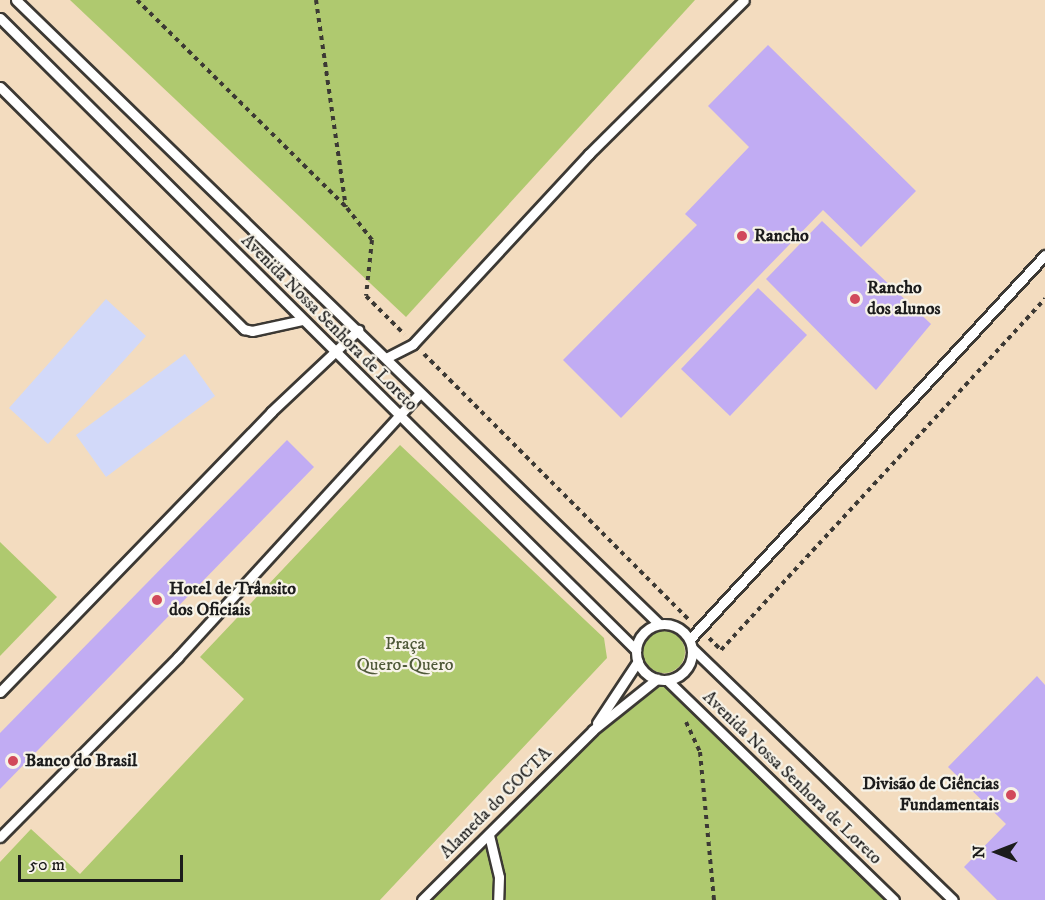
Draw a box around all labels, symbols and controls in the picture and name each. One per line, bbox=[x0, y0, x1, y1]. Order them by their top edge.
place label: Rancho bbox=[754, 225, 809, 247]
marker: Rancho bbox=[735, 229, 749, 243]
street label: Avenida Nossa Senhora de Loreto bbox=[236, 230, 422, 416]
place label: Rancho dos alunos bbox=[867, 278, 940, 320]
marker: Rancho dos alunos bbox=[848, 292, 862, 306]
place label: Hotel de Trânsito dos Oficiais bbox=[169, 579, 296, 622]
marker: Hotel de Trânsito dos Oficiais bbox=[150, 593, 164, 607]
park label: Praça Quero-Quero bbox=[356, 634, 454, 676]
street label: Avenida Nossa Senhora de Loreto bbox=[698, 687, 886, 869]
street label: Alameda do COCTA bbox=[436, 743, 556, 863]
place label: Banco do Brasil bbox=[25, 750, 137, 772]
marker: Banco do Brasil bbox=[6, 754, 20, 768]
place label: Divisão de Ciências Fundamentais bbox=[862, 774, 999, 816]
marker: Divisão de Ciências Fundamentais bbox=[1004, 788, 1018, 802]
north arrow bbox=[967, 822, 1027, 882]
scale bar bbox=[21, 843, 186, 881]
text: N bbox=[969, 845, 989, 859]
text: 50 m bbox=[29, 854, 65, 876]

